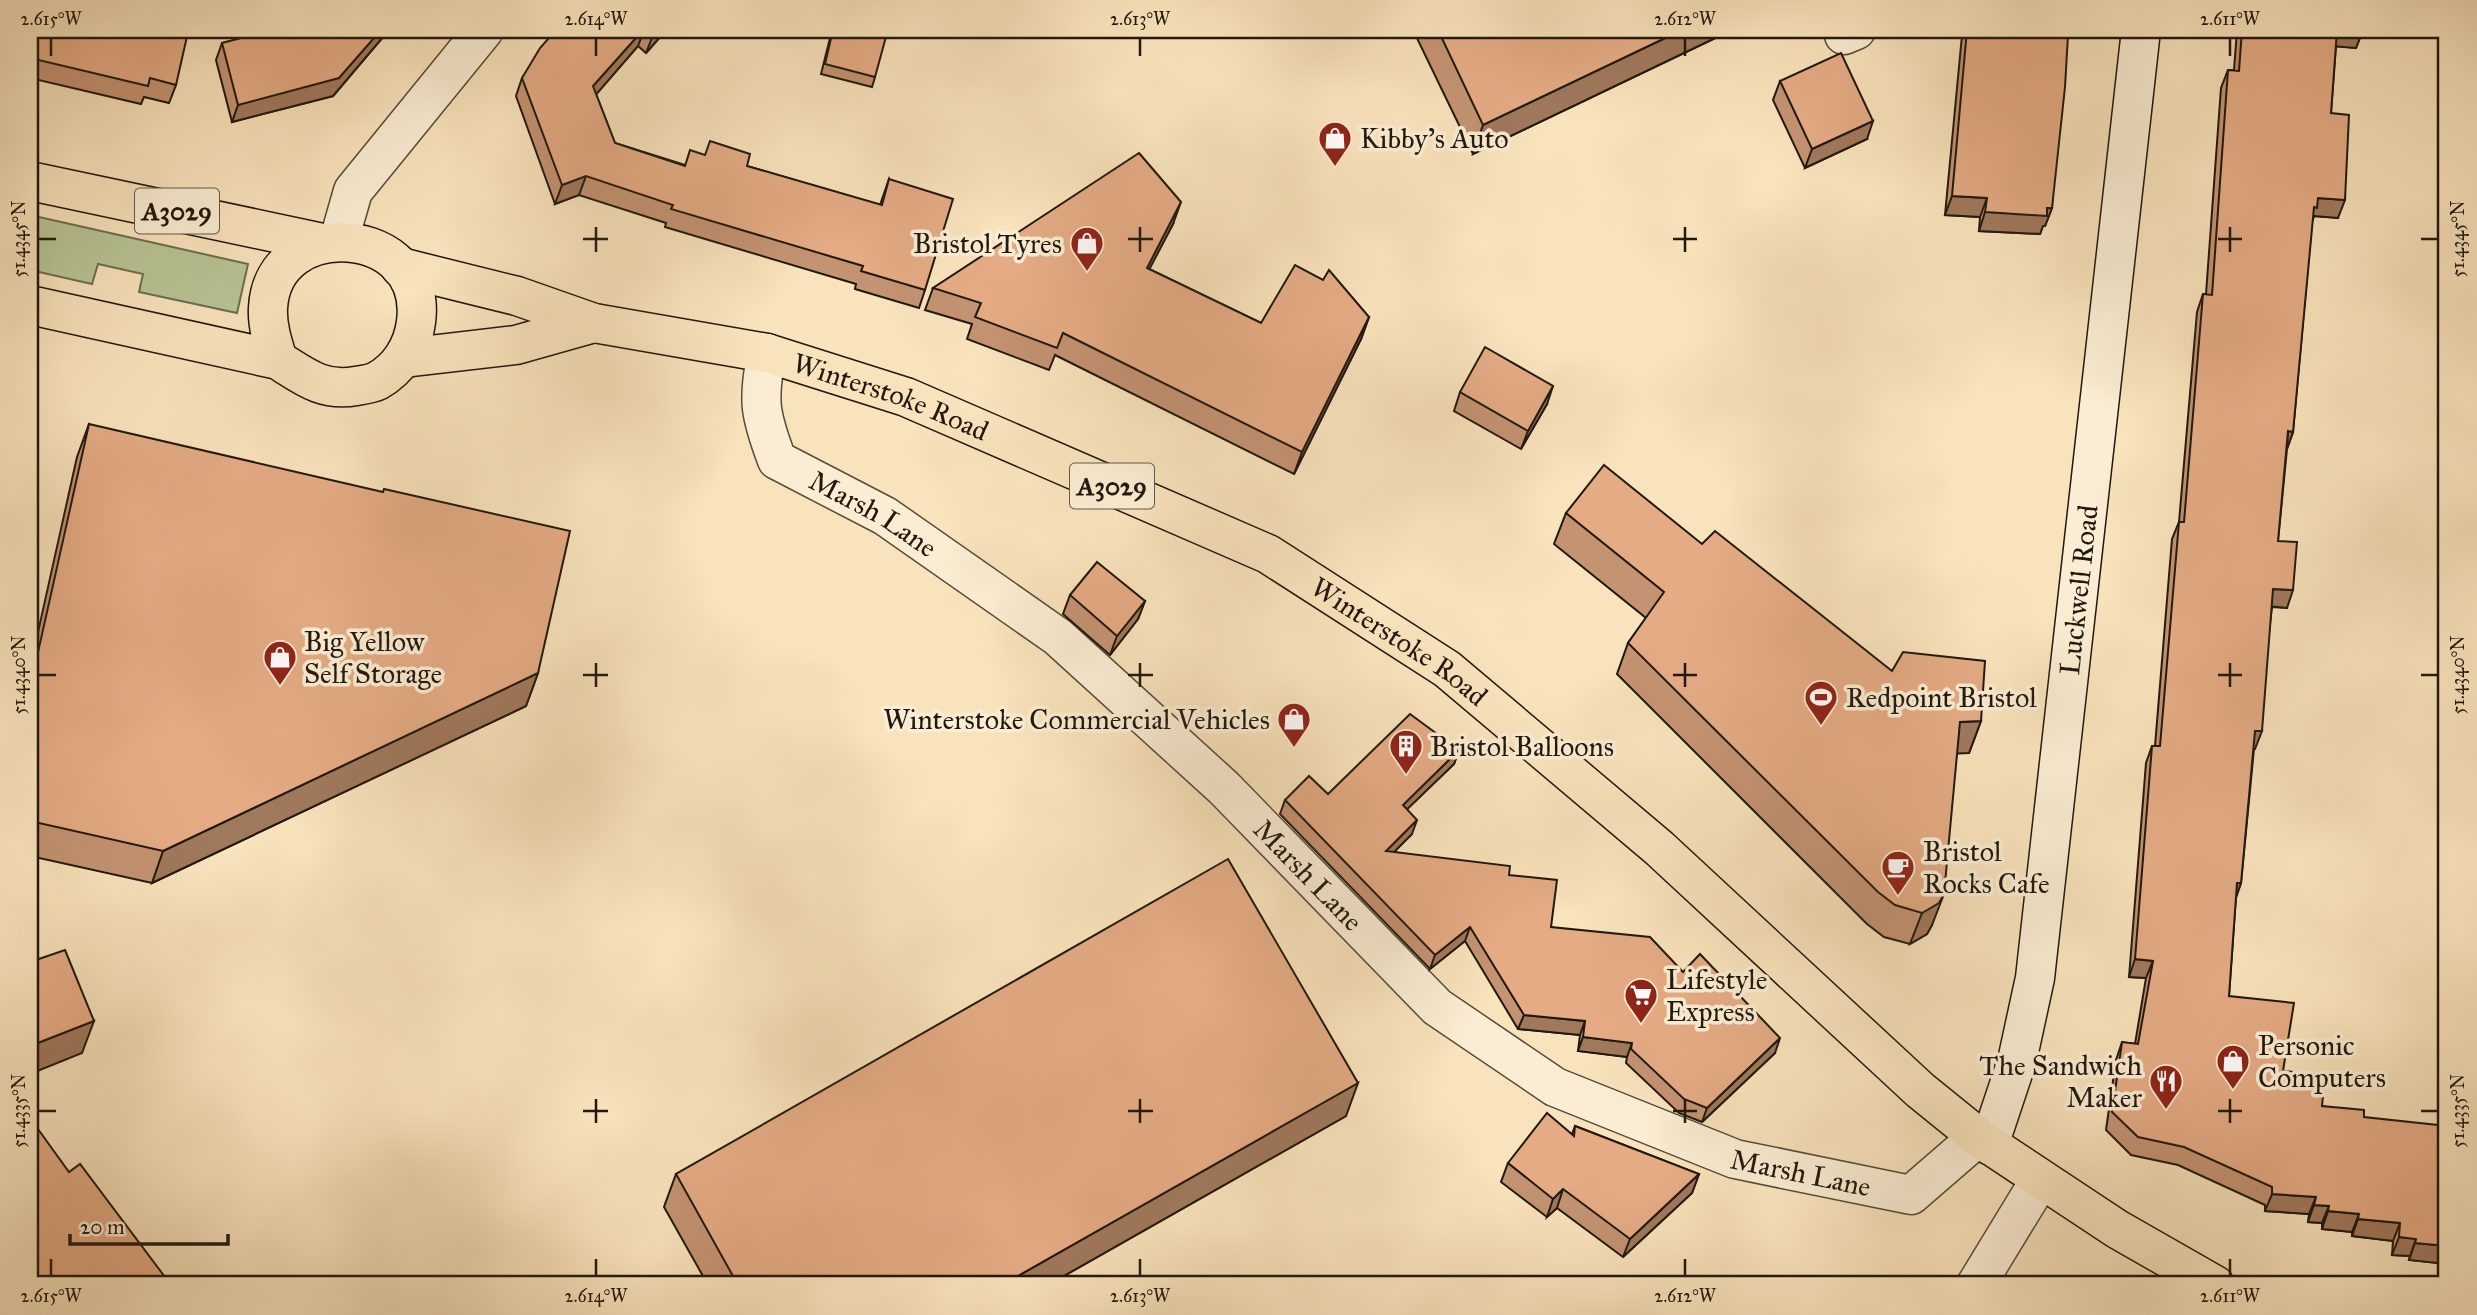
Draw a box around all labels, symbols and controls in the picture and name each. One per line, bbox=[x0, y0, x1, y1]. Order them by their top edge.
text: 2.615°W bbox=[20, 8, 82, 30]
text: 2.614°W bbox=[565, 8, 628, 30]
text: 2.613°W bbox=[1110, 8, 1171, 30]
text: 2.612°W bbox=[1654, 8, 1717, 30]
text: 2.611°W bbox=[2200, 8, 2261, 30]
shop icon: Kibby's Auto bbox=[1316, 119, 1354, 168]
place label: Kibby's Auto bbox=[1360, 121, 1509, 156]
road number: A3029 bbox=[135, 188, 219, 233]
text: 51.4345°N bbox=[8, 201, 30, 277]
text: 51.4345°N bbox=[2447, 201, 2469, 277]
shop icon: Bristol Tyres bbox=[1068, 224, 1106, 273]
place label: Bristol Tyres bbox=[913, 226, 1062, 261]
street label: Winterstoke Road bbox=[789, 345, 994, 448]
street label: Marsh Lane bbox=[804, 462, 944, 565]
road number: A3029 bbox=[1070, 464, 1154, 508]
street label: Luckwell Road bbox=[2051, 503, 2105, 677]
street label: Winterstoke Road bbox=[1305, 569, 1495, 713]
place label: Big Yellow Self Storage bbox=[304, 624, 442, 691]
text: 51.4340°N bbox=[8, 636, 30, 714]
text: 51.4340°N bbox=[2447, 636, 2469, 714]
shop icon: Big Yellow Self Storage bbox=[261, 638, 299, 687]
sports icon: Redpoint Bristol bbox=[1802, 678, 1840, 727]
place label: Redpoint Bristol bbox=[1846, 680, 2037, 715]
shop icon: Winterstoke Commercial Vehicles bbox=[1275, 700, 1313, 749]
place label: Winterstoke Commercial Vehicles bbox=[883, 702, 1270, 737]
building icon: Bristol Balloons bbox=[1387, 727, 1425, 776]
place label: Bristol Balloons bbox=[1430, 729, 1614, 764]
street label: Marsh Lane bbox=[1246, 812, 1371, 938]
place label: Bristol Rocks Cafe bbox=[1923, 834, 2050, 901]
cafe icon: Bristol Rocks Cafe bbox=[1879, 848, 1917, 897]
place label: Lifestyle Express bbox=[1666, 962, 1768, 1029]
supermarket icon: Lifestyle Express bbox=[1622, 976, 1660, 1025]
place label: Personic Computers bbox=[2258, 1028, 2386, 1095]
shop icon: Personic Computers bbox=[2214, 1042, 2252, 1091]
place label: The Sandwich Maker bbox=[1979, 1048, 2142, 1115]
restaurant icon: The Sandwich Maker bbox=[2147, 1062, 2185, 1111]
text: 51.4335°N bbox=[8, 1074, 30, 1148]
text: 51.4335°N bbox=[2447, 1074, 2469, 1148]
street label: Marsh Lane bbox=[1728, 1141, 1874, 1204]
scale bar bbox=[70, 1203, 228, 1247]
text: 20 m bbox=[80, 1214, 125, 1240]
text: 2.615°W bbox=[20, 1285, 82, 1307]
text: 2.614°W bbox=[565, 1285, 628, 1307]
text: 2.613°W bbox=[1110, 1285, 1171, 1307]
text: 2.612°W bbox=[1654, 1285, 1717, 1307]
text: 2.611°W bbox=[2200, 1285, 2261, 1307]

